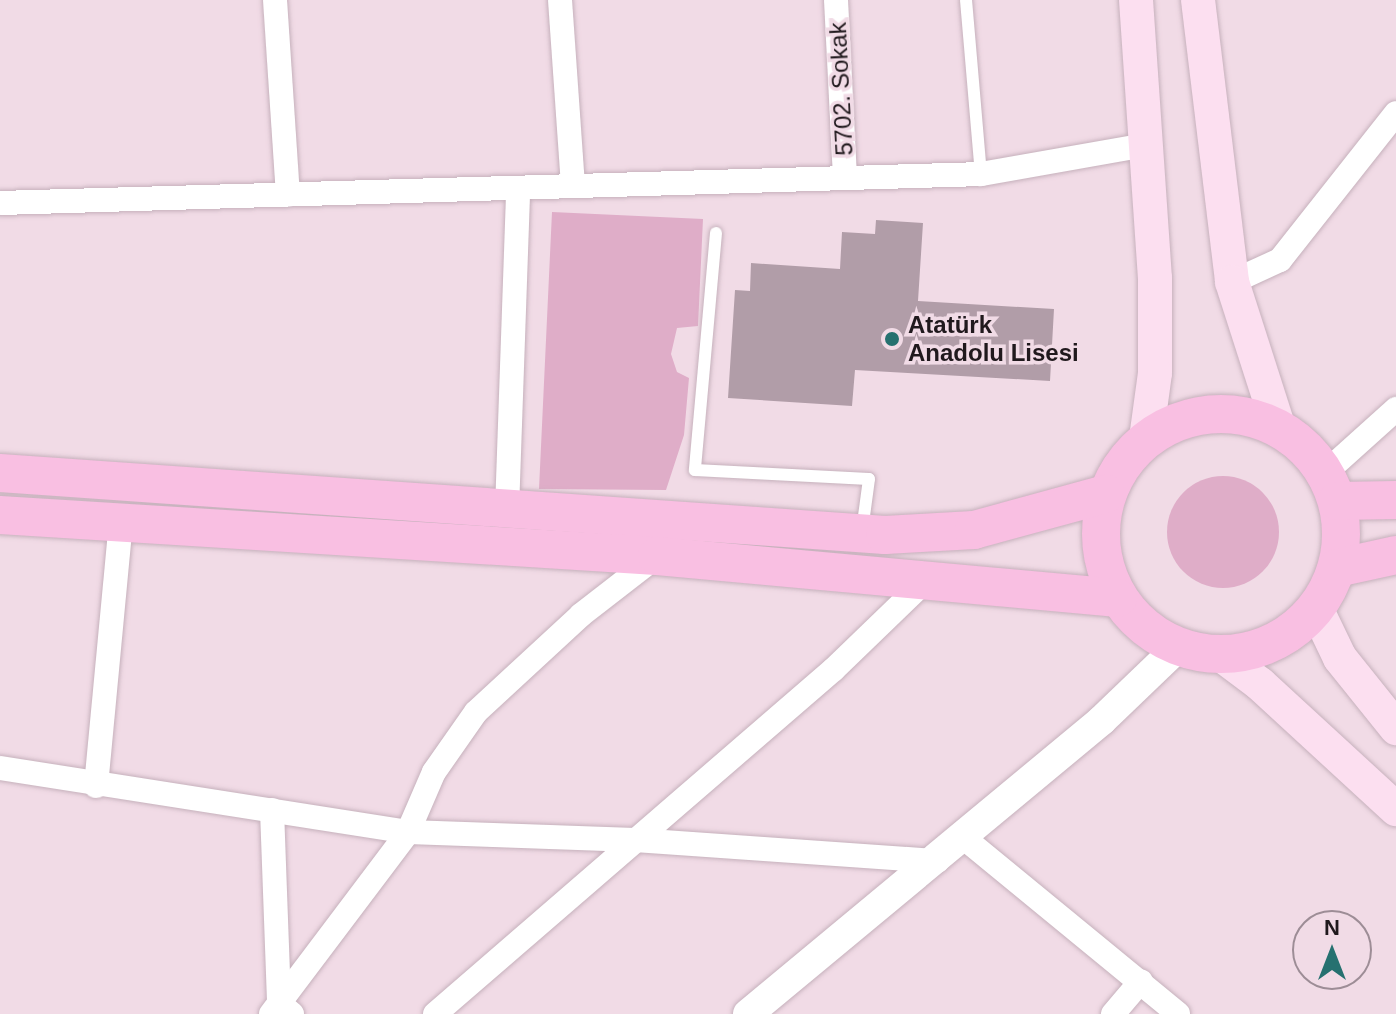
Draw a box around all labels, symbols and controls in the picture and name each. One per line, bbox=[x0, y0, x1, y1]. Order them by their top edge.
street label: 5702. Sokak bbox=[823, 22, 859, 156]
place label: Atatürk Anadolu Lisesi bbox=[908, 311, 1079, 367]
marker: Atatürk Anadolu Lisesi bbox=[883, 330, 901, 348]
north arrow bbox=[1292, 910, 1372, 990]
text: N bbox=[1324, 915, 1340, 940]

